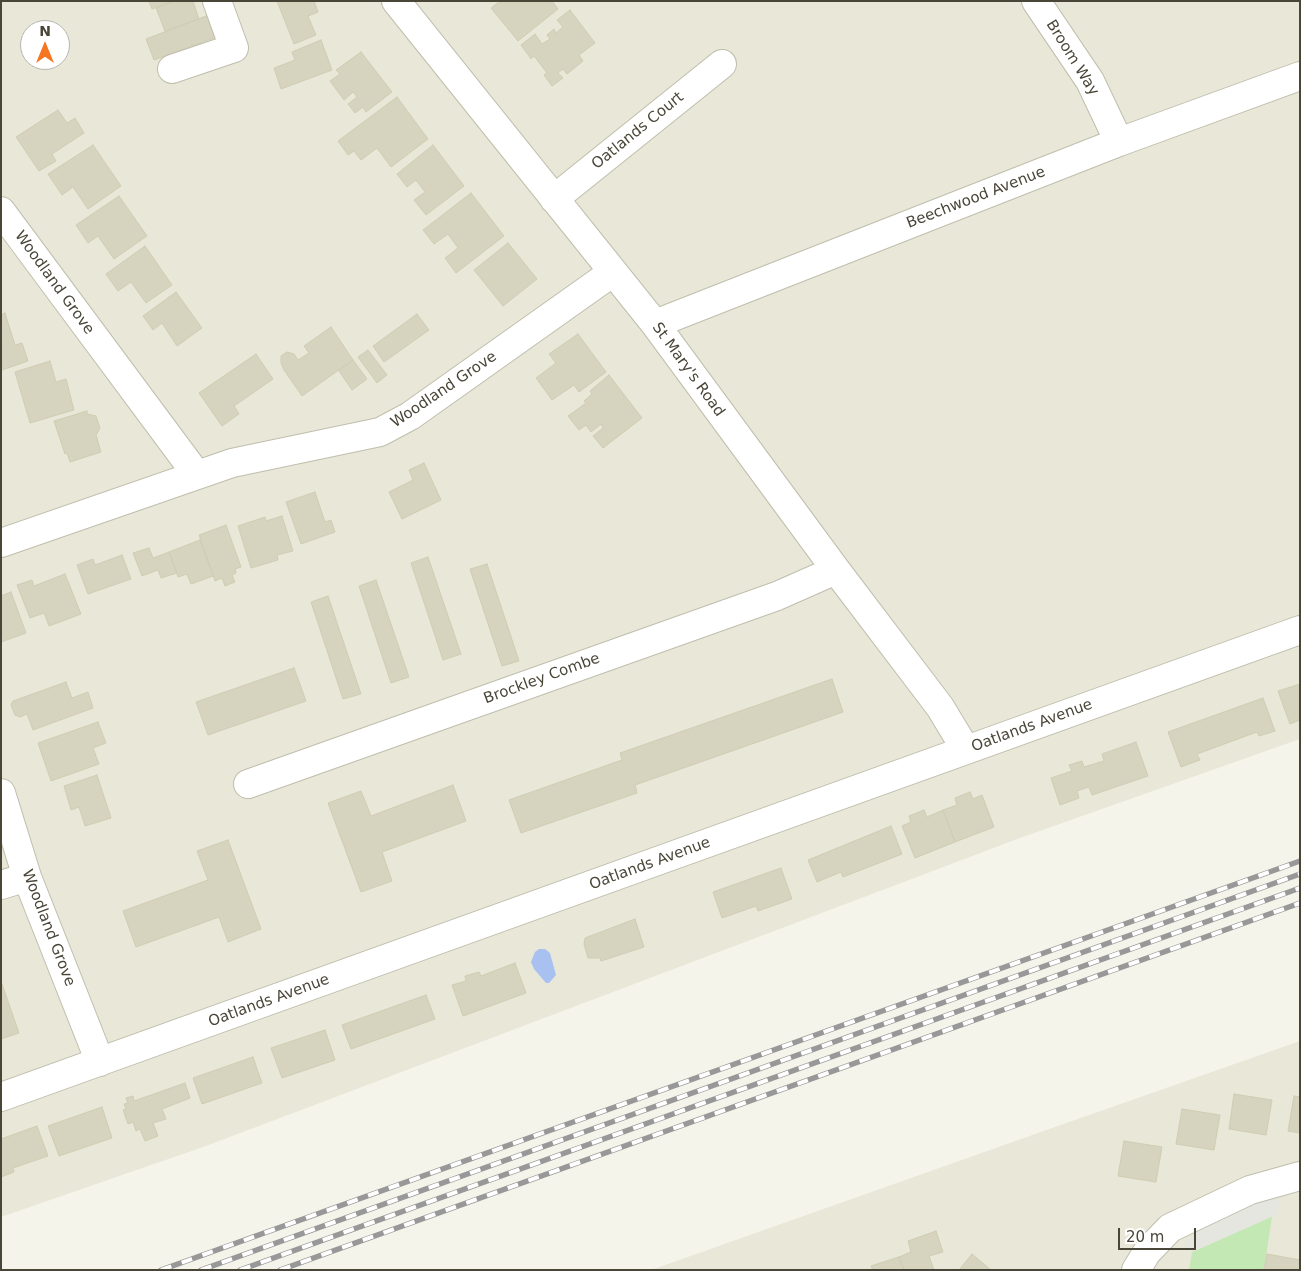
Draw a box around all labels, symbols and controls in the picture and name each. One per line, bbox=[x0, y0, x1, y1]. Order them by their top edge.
street label: Broom Way bbox=[1042, 17, 1102, 99]
north arrow bbox=[20, 20, 70, 70]
text: N bbox=[39, 23, 51, 39]
street label: Oatlands Court bbox=[588, 88, 688, 174]
street label: Beechwood Avenue bbox=[904, 163, 1048, 233]
street label: Woodland Grove bbox=[10, 228, 98, 338]
street label: St Mary's Road bbox=[648, 320, 728, 420]
street label: Woodland Grove bbox=[388, 348, 500, 432]
street label: Brockley Combe bbox=[481, 650, 603, 708]
street label: Oatlands Avenue bbox=[969, 696, 1095, 756]
street label: Oatlands Avenue bbox=[587, 834, 713, 894]
street label: Woodland Grove bbox=[17, 867, 79, 989]
street label: Oatlands Avenue bbox=[206, 971, 332, 1031]
scale bar bbox=[1121, 1218, 1198, 1250]
text: 20 m bbox=[1126, 1228, 1164, 1246]

